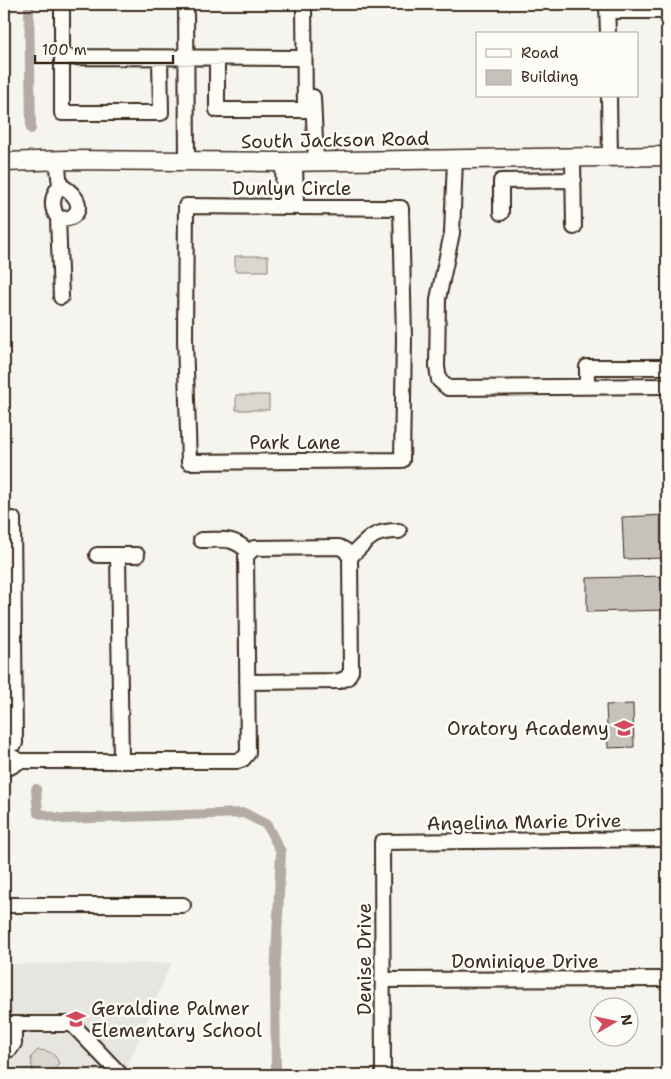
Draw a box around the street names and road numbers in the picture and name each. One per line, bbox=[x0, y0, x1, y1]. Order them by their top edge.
street label: South Jackson Road bbox=[241, 126, 429, 154]
street label: Dunlyn Circle bbox=[232, 176, 352, 201]
street label: Park Lane bbox=[249, 430, 341, 455]
street label: Angelina Marie Drive bbox=[426, 808, 622, 836]
street label: Denise Drive bbox=[352, 903, 377, 1015]
street label: Dominique Drive bbox=[451, 949, 599, 974]

